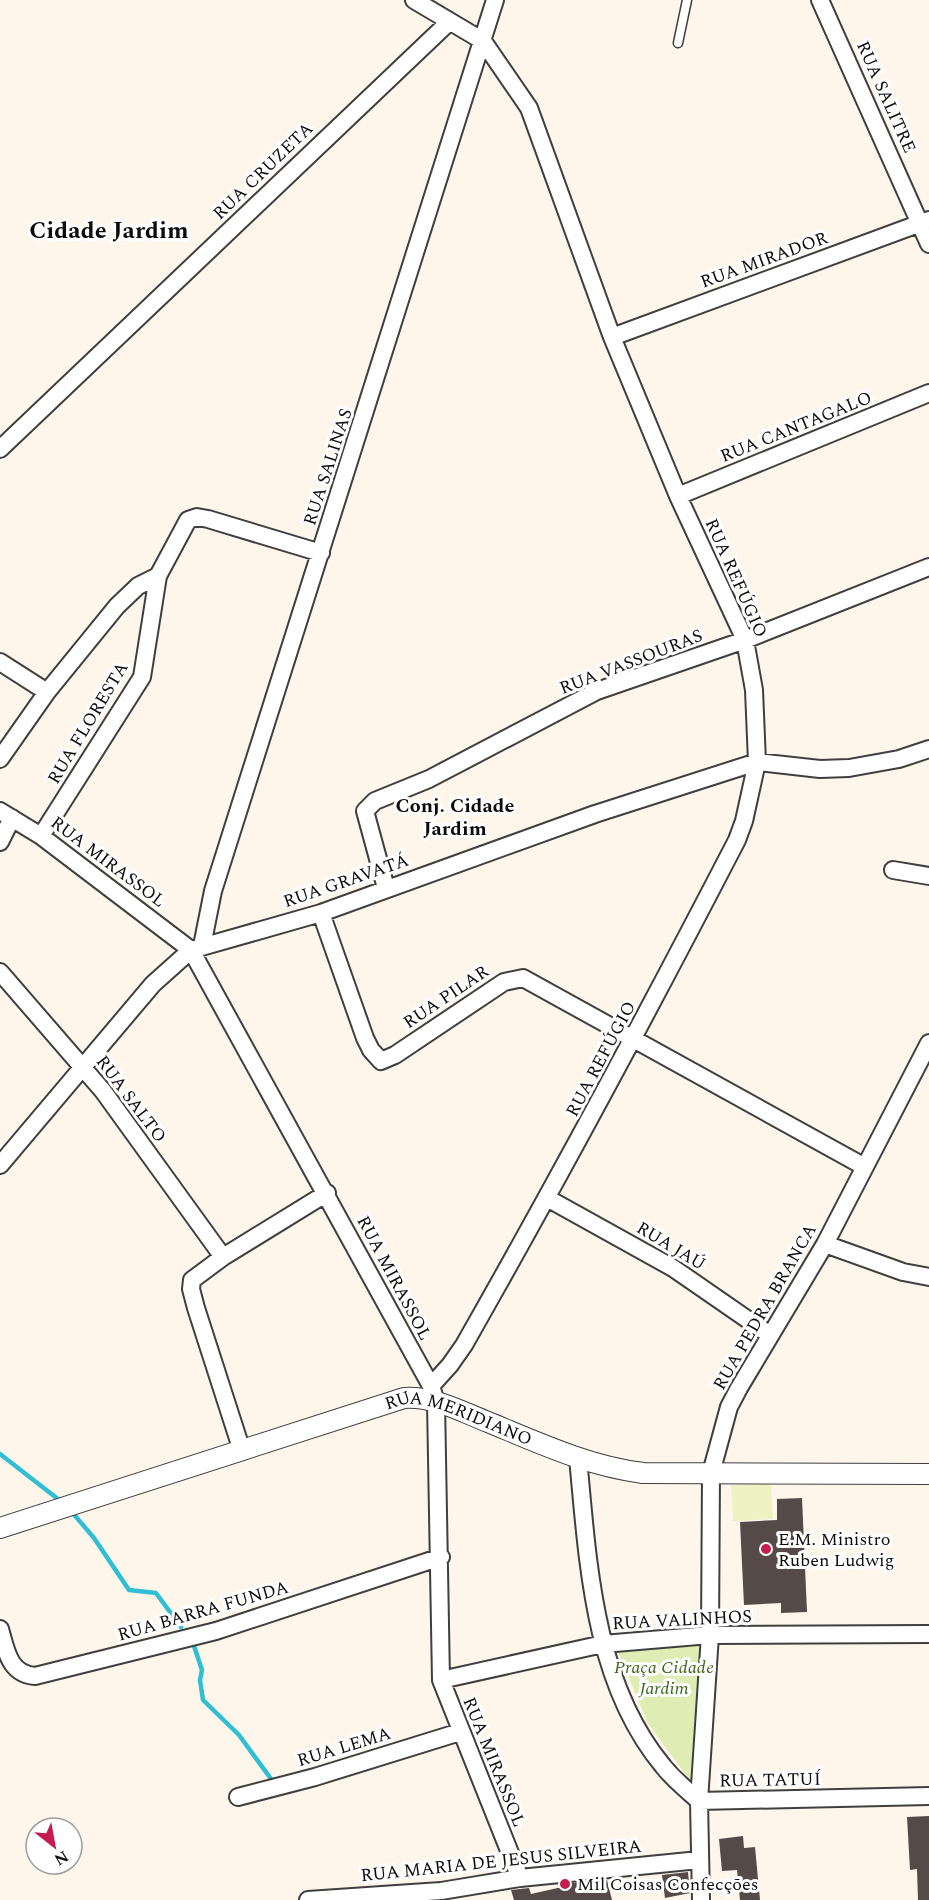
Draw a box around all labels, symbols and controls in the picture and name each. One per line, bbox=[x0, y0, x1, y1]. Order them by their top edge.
street label: RUA SALITRE bbox=[849, 37, 923, 157]
street label: RUA CRUZETA bbox=[207, 116, 319, 226]
district label: Cidade Jardim bbox=[29, 213, 189, 249]
street label: RUA MIRADOR bbox=[697, 224, 831, 296]
street label: RUA CANTAGALO bbox=[716, 384, 876, 470]
street label: RUA SALINAS bbox=[296, 405, 360, 529]
street label: RUA REFÚGIO bbox=[698, 514, 774, 642]
street label: RUA VASSOURAS bbox=[555, 622, 707, 702]
street label: RUA FLORESTA bbox=[41, 657, 135, 789]
district label: Conj. Cidade Jardim bbox=[396, 791, 514, 844]
street label: RUA MIRASSOL bbox=[45, 810, 171, 914]
street label: RUA GRAVATÁ bbox=[280, 847, 412, 915]
street label: RUA PILAR bbox=[398, 958, 494, 1036]
street label: RUA REFÚGIO bbox=[559, 996, 643, 1122]
street label: RUA SALTO bbox=[89, 1050, 173, 1148]
street label: RUA MIRASSOL bbox=[350, 1211, 438, 1345]
street label: RUA JAÚ bbox=[631, 1215, 711, 1277]
street label: RUA PEDRA BRANCA bbox=[706, 1219, 824, 1395]
street label: RUA MERIDIANO bbox=[381, 1383, 536, 1452]
place label: E.M. Ministro Ruben Ludwig bbox=[778, 1526, 894, 1574]
marker: E.M. Ministro Ruben Ludwig bbox=[759, 1542, 773, 1556]
street label: RUA BARRA FUNDA bbox=[114, 1574, 292, 1648]
street label: RUA VALINHOS bbox=[611, 1603, 753, 1637]
park label: Praça Cidade Jardim bbox=[614, 1654, 714, 1702]
street label: RUA MIRASSOL bbox=[456, 1693, 532, 1831]
street label: RUA LEMA bbox=[294, 1720, 394, 1774]
street label: RUA TATUÍ bbox=[719, 1766, 821, 1794]
north arrow bbox=[24, 1816, 84, 1876]
street label: RUA MARIA DE JESUS SILVEIRA bbox=[359, 1833, 643, 1889]
text: N bbox=[49, 1844, 73, 1872]
place label: Mil Coisas Confecções bbox=[577, 1871, 759, 1898]
marker: Mil Coisas Confecções bbox=[558, 1877, 572, 1891]

